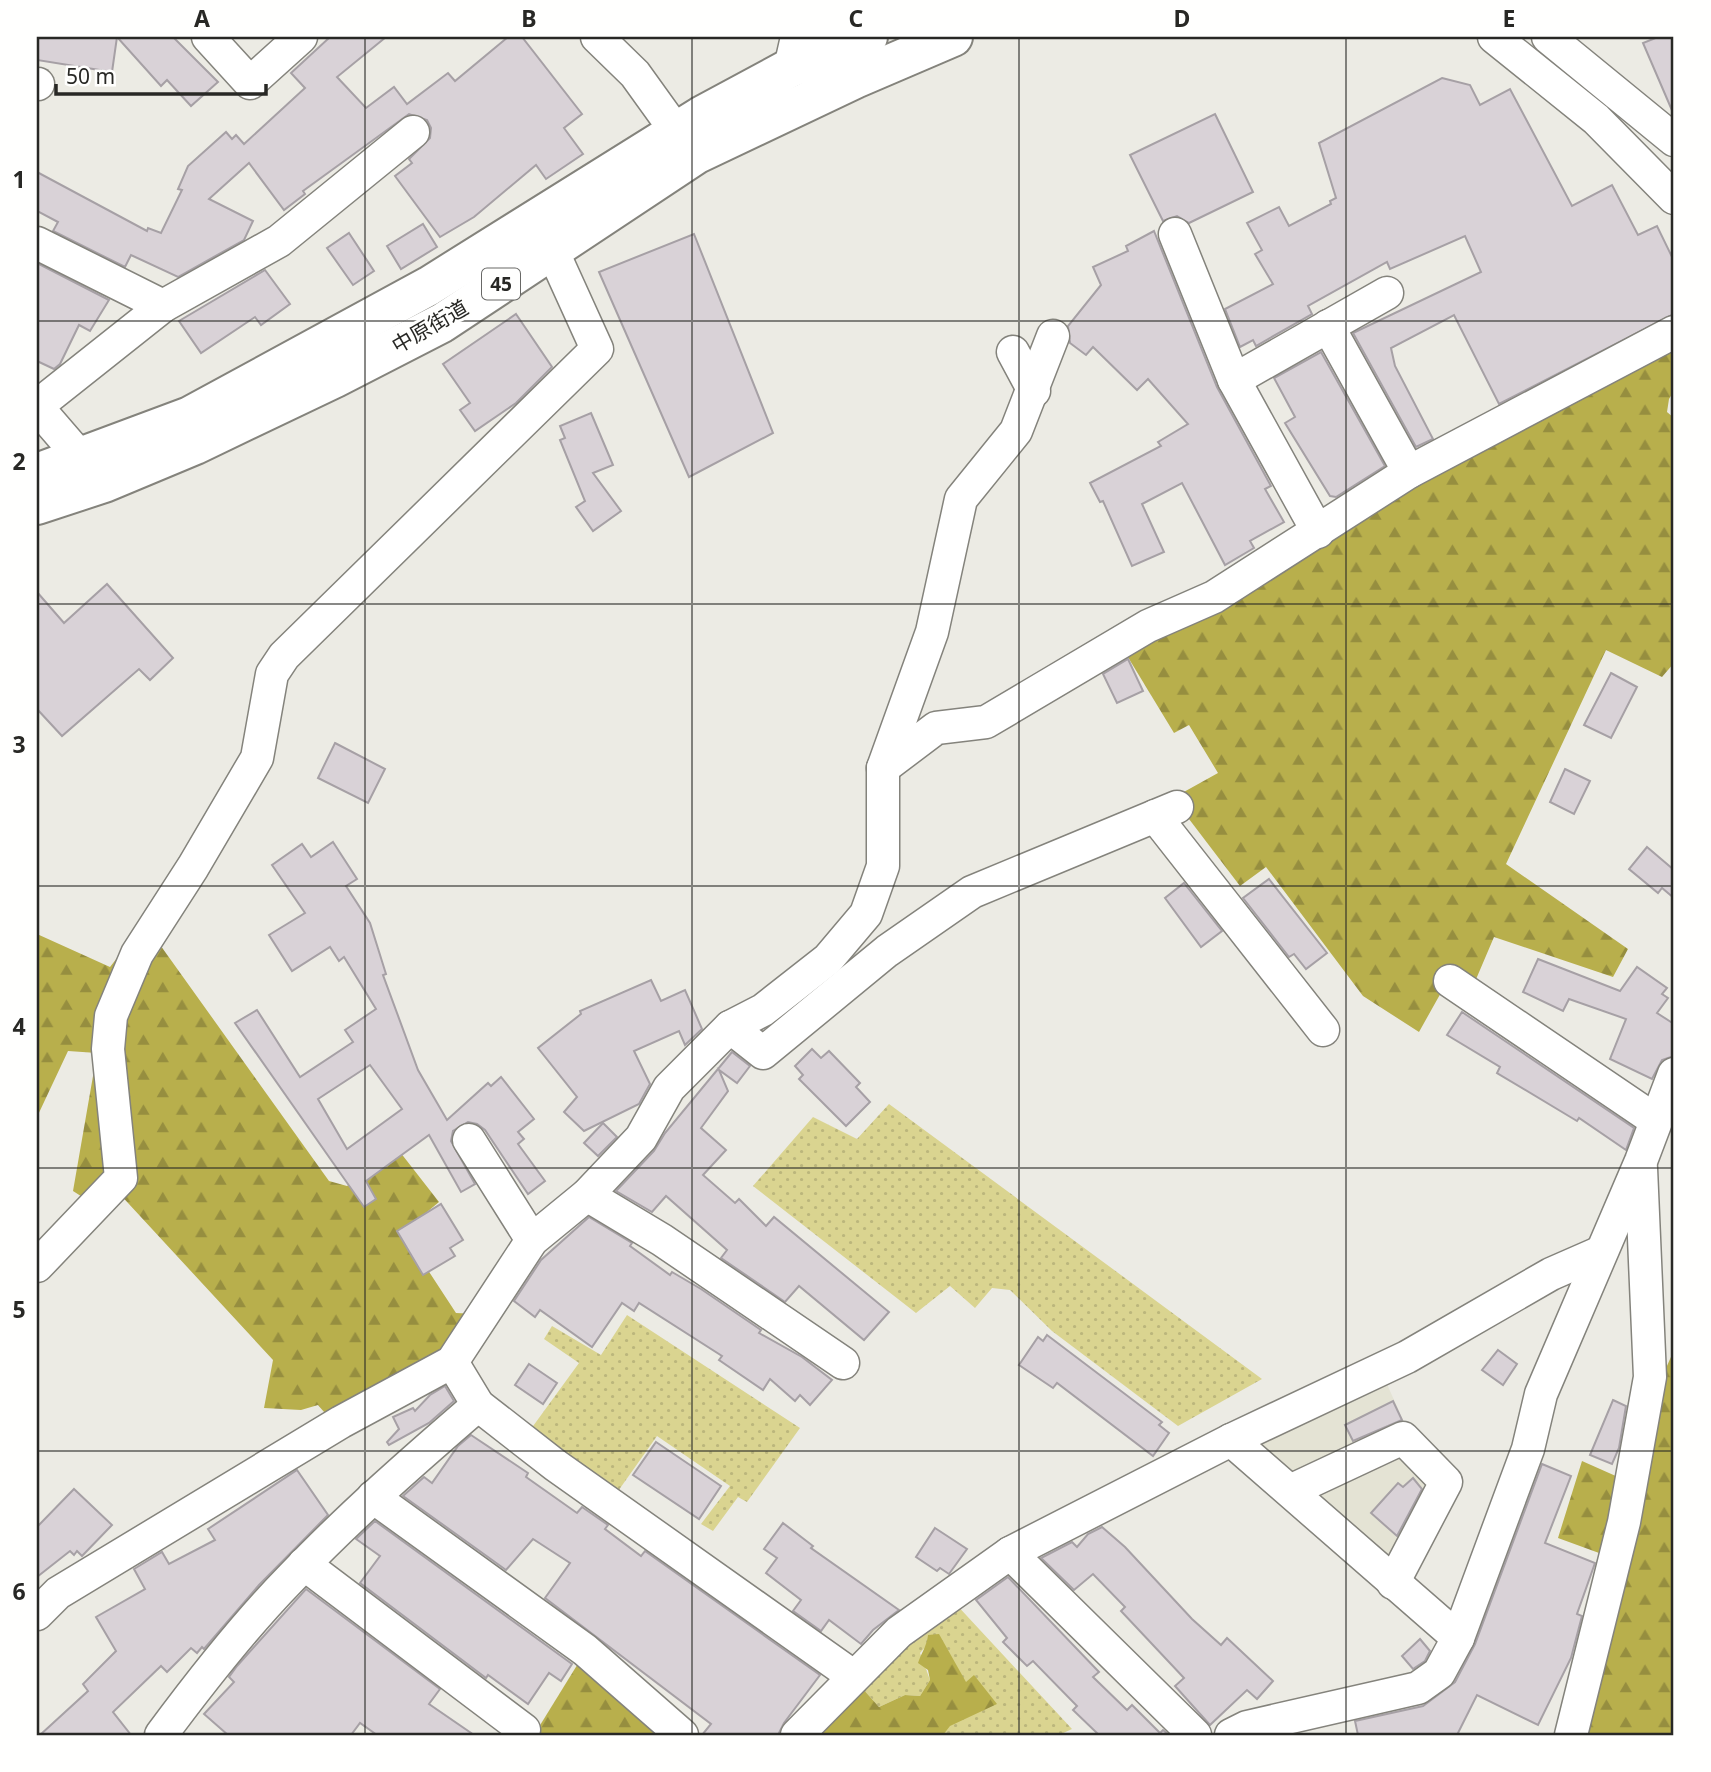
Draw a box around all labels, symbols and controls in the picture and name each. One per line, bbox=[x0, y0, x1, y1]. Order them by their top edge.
text: A bbox=[194, 2, 210, 34]
text: B bbox=[521, 2, 537, 34]
text: C bbox=[849, 2, 864, 34]
text: D bbox=[1174, 2, 1190, 34]
text: E bbox=[1503, 2, 1515, 34]
scale bar bbox=[56, 52, 266, 96]
text: 50 m bbox=[66, 62, 115, 90]
text: 1 bbox=[12, 163, 26, 195]
road number: 45 bbox=[482, 268, 520, 300]
street label: 中原街道 bbox=[386, 293, 473, 359]
text: 2 bbox=[12, 445, 26, 477]
text: 3 bbox=[12, 728, 26, 760]
text: 4 bbox=[12, 1010, 26, 1042]
text: 5 bbox=[12, 1293, 26, 1325]
text: 6 bbox=[12, 1575, 26, 1607]

